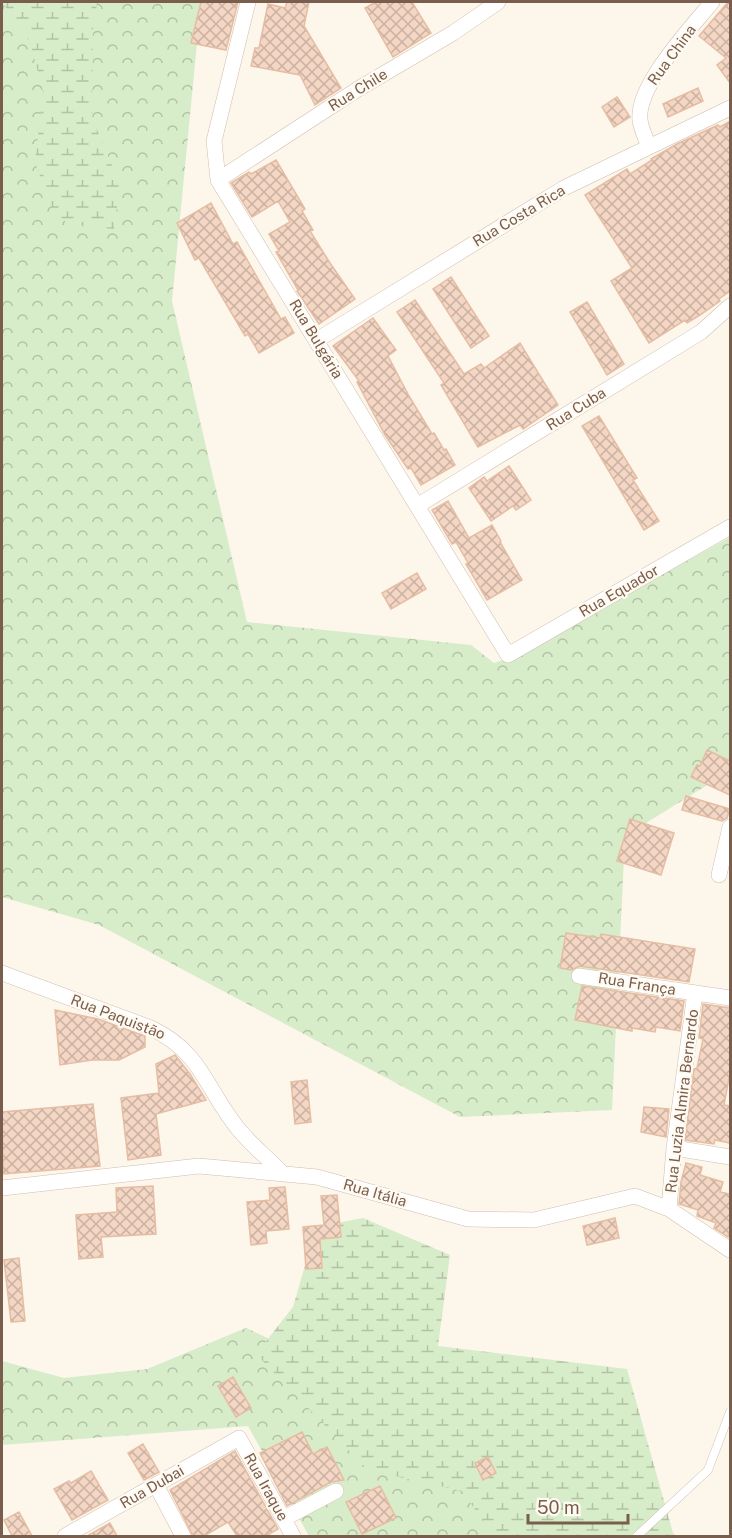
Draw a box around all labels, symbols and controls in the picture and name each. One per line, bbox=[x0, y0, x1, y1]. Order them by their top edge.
street label: Rua China bbox=[644, 21, 699, 88]
street label: Rua Chile bbox=[325, 65, 390, 114]
street label: Rua Costa Rica bbox=[470, 181, 568, 250]
street label: Rua Bulgária bbox=[286, 296, 347, 381]
street label: Rua Cuba bbox=[543, 384, 609, 434]
street label: Rua Equador bbox=[576, 561, 662, 620]
street label: Rua França bbox=[597, 969, 677, 998]
street label: Rua Paquistão bbox=[69, 991, 168, 1042]
street label: Rua Luzia Almira Bernardo bbox=[662, 1008, 701, 1194]
street label: Rua Itália bbox=[341, 1175, 409, 1210]
street label: Rua Iraque bbox=[241, 1450, 292, 1524]
street label: Rua Dubai bbox=[117, 1462, 187, 1512]
scale bar bbox=[528, 1487, 628, 1525]
text: 50 m bbox=[537, 1497, 580, 1518]

